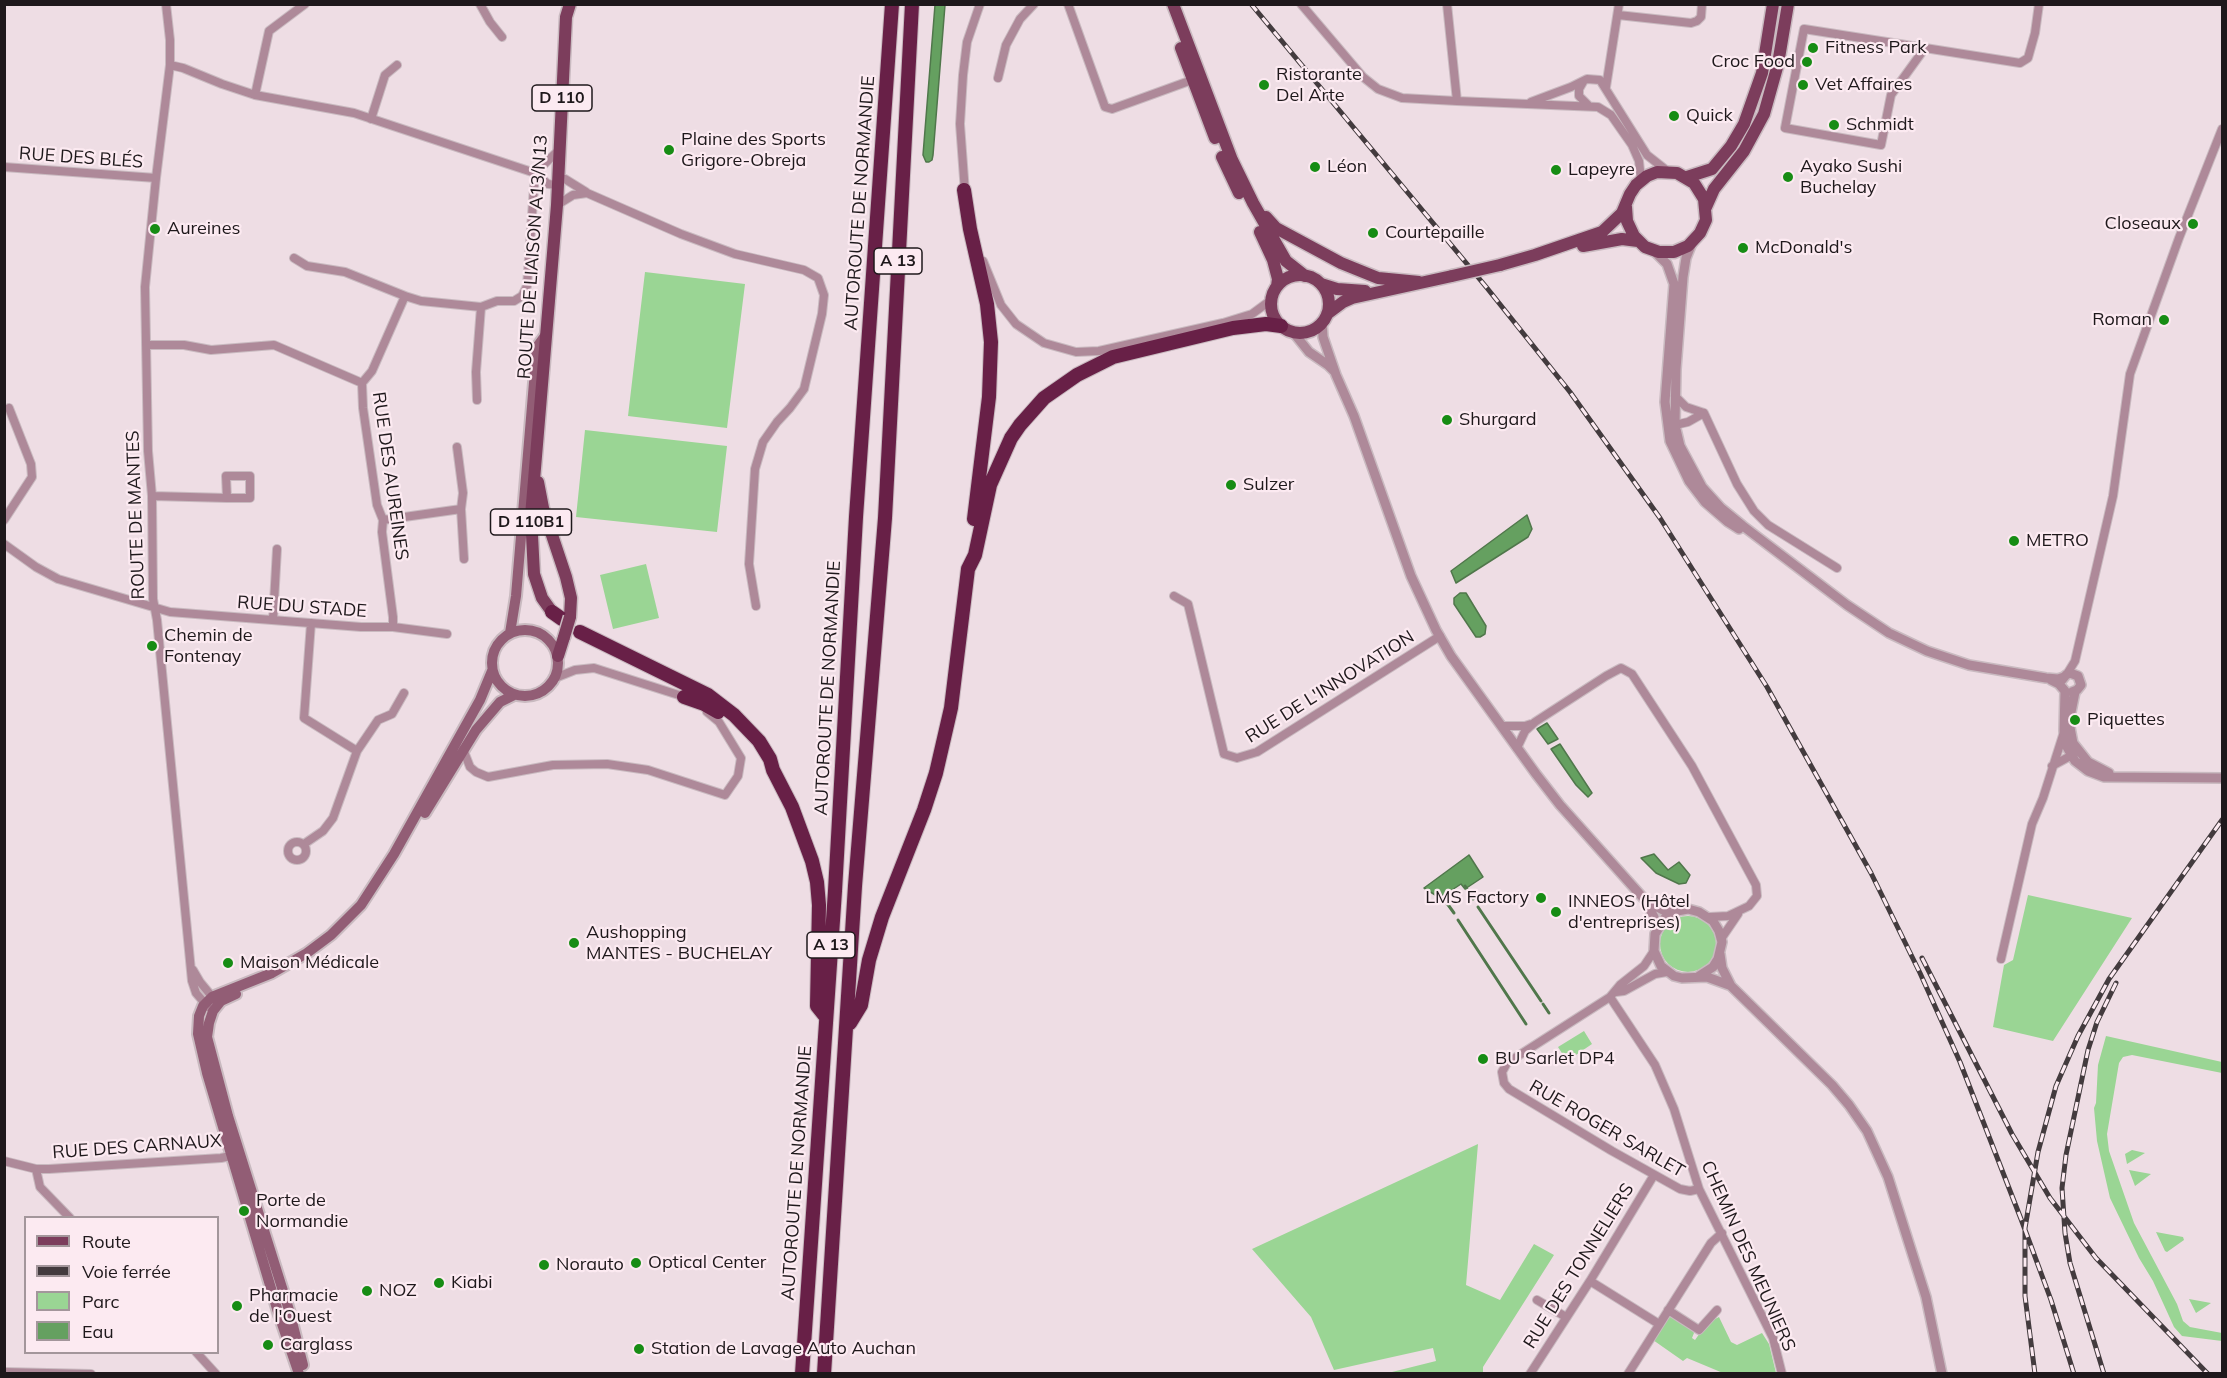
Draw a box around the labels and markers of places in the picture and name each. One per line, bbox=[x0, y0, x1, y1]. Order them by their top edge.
place label: Fitness Park bbox=[1825, 37, 1926, 59]
marker: Fitness Park bbox=[1806, 41, 1820, 55]
place label: Croc Food bbox=[1711, 51, 1795, 73]
marker: Croc Food bbox=[1800, 55, 1814, 69]
place label: Ristorante Del Arte bbox=[1276, 64, 1362, 106]
place label: Vet Affaires bbox=[1815, 74, 1912, 96]
marker: Ristorante Del Arte bbox=[1257, 78, 1271, 92]
marker: Vet Affaires bbox=[1796, 78, 1810, 92]
place label: Quick bbox=[1686, 105, 1733, 127]
marker: Quick bbox=[1667, 109, 1681, 123]
place label: Schmidt bbox=[1846, 114, 1914, 136]
marker: Schmidt bbox=[1827, 118, 1841, 132]
place label: Plaine des Sports Grigore-Obreja bbox=[681, 129, 826, 172]
marker: Plaine des Sports Grigore-Obreja bbox=[662, 143, 676, 157]
place label: Léon bbox=[1327, 156, 1367, 178]
place label: Ayako Sushi Buchelay bbox=[1800, 156, 1902, 198]
place label: Lapeyre bbox=[1568, 159, 1635, 181]
marker: Léon bbox=[1308, 160, 1322, 174]
marker: Lapeyre bbox=[1549, 163, 1563, 177]
marker: Ayako Sushi Buchelay bbox=[1781, 170, 1795, 184]
place label: Closeaux bbox=[2105, 213, 2181, 235]
marker: Closeaux bbox=[2186, 217, 2200, 231]
place label: Aureines bbox=[167, 218, 240, 240]
marker: Aureines bbox=[148, 222, 162, 236]
place label: Courtepaille bbox=[1385, 222, 1485, 244]
marker: Courtepaille bbox=[1366, 226, 1380, 240]
place label: McDonald's bbox=[1755, 237, 1852, 259]
marker: McDonald's bbox=[1736, 241, 1750, 255]
place label: Roman bbox=[2092, 309, 2152, 331]
marker: Roman bbox=[2157, 313, 2171, 327]
place label: Shurgard bbox=[1459, 409, 1536, 431]
marker: Shurgard bbox=[1440, 413, 1454, 427]
place label: Sulzer bbox=[1243, 474, 1294, 496]
marker: Sulzer bbox=[1224, 478, 1238, 492]
place label: METRO bbox=[2026, 530, 2089, 552]
marker: METRO bbox=[2007, 534, 2021, 548]
place label: Chemin de Fontenay bbox=[164, 625, 253, 668]
marker: Chemin de Fontenay bbox=[145, 639, 159, 653]
place label: Piquettes bbox=[2087, 709, 2165, 731]
marker: Piquettes bbox=[2068, 713, 2082, 727]
place label: LMS Factory bbox=[1425, 887, 1529, 909]
marker: LMS Factory bbox=[1534, 891, 1548, 905]
place label: INNEOS (Hôtel d'entreprises) bbox=[1568, 891, 1690, 934]
marker: INNEOS (Hôtel d'entreprises) bbox=[1549, 905, 1563, 919]
place label: Aushopping MANTES - BUCHELAY bbox=[586, 922, 772, 964]
marker: Aushopping MANTES - BUCHELAY bbox=[567, 936, 581, 950]
place label: Maison Médicale bbox=[240, 952, 379, 974]
marker: Maison Médicale bbox=[221, 956, 235, 970]
place label: BU Sarlet DP4 bbox=[1495, 1048, 1615, 1070]
marker: BU Sarlet DP4 bbox=[1476, 1052, 1490, 1066]
place label: Porte de Normandie bbox=[256, 1190, 348, 1232]
marker: Porte de Normandie bbox=[237, 1204, 251, 1218]
place label: Optical Center bbox=[648, 1252, 766, 1274]
place label: Norauto bbox=[556, 1254, 624, 1276]
marker: Optical Center bbox=[629, 1256, 643, 1270]
marker: Norauto bbox=[537, 1258, 551, 1272]
place label: Kiabi bbox=[451, 1272, 493, 1294]
marker: Kiabi bbox=[432, 1276, 446, 1290]
place label: NOZ bbox=[379, 1280, 417, 1302]
marker: NOZ bbox=[360, 1284, 374, 1298]
place label: Pharmacie de l'Ouest bbox=[249, 1285, 338, 1328]
marker: Pharmacie de l'Ouest bbox=[230, 1299, 244, 1313]
place label: Carglass bbox=[280, 1334, 353, 1356]
marker: Carglass bbox=[261, 1338, 275, 1352]
place label: Station de Lavage Auto Auchan bbox=[651, 1338, 916, 1360]
marker: Station de Lavage Auto Auchan bbox=[632, 1342, 646, 1356]

